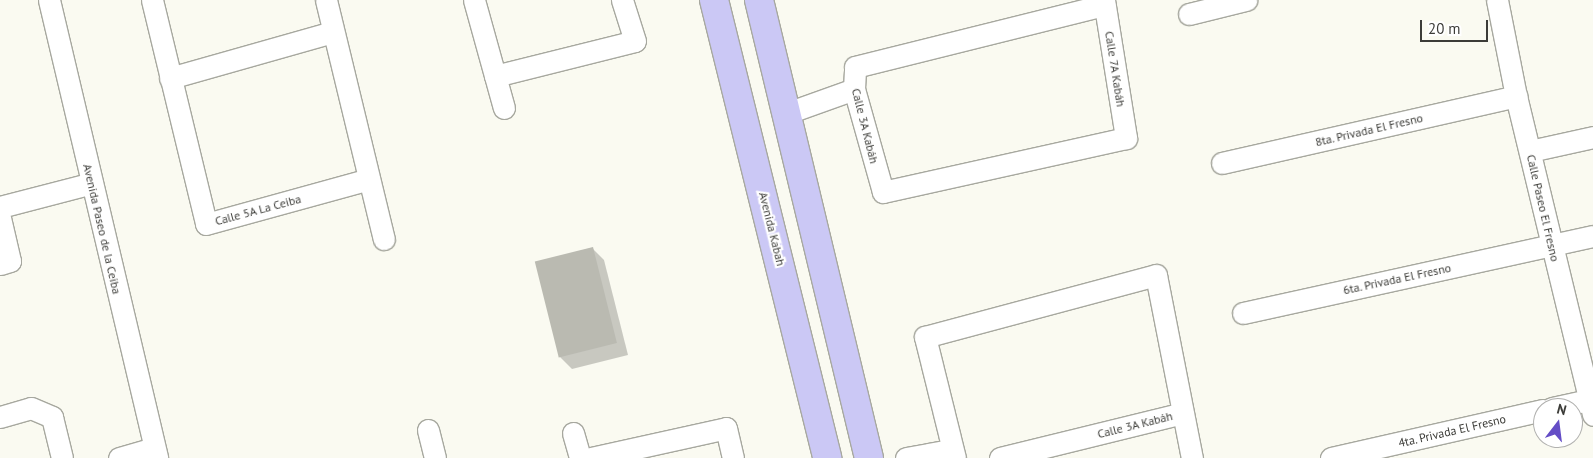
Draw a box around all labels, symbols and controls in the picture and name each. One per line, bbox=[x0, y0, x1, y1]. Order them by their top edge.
scale bar bbox=[1423, 10, 1490, 42]
text: 20 m bbox=[1428, 19, 1461, 38]
street label: Calle 7A Kabáh bbox=[1102, 30, 1128, 108]
street label: Calle 3A Kabáh bbox=[849, 87, 881, 165]
street label: 8ta. Privada El Fresno bbox=[1313, 111, 1425, 149]
street label: Calle Paseo El Fresno bbox=[1524, 153, 1562, 263]
street label: Avenida Paseo de la Ceiba bbox=[80, 162, 124, 296]
street label: Avenida Kabah bbox=[756, 191, 788, 267]
street label: Calle 5A La Ceiba bbox=[213, 192, 303, 228]
street label: 6ta. Privada El Fresno bbox=[1341, 260, 1453, 298]
north arrow bbox=[1533, 398, 1583, 448]
text: N bbox=[1555, 400, 1568, 419]
street label: Calle 3A Kabáh bbox=[1096, 409, 1174, 441]
street label: 4ta. Privada El Fresno bbox=[1396, 412, 1508, 450]

